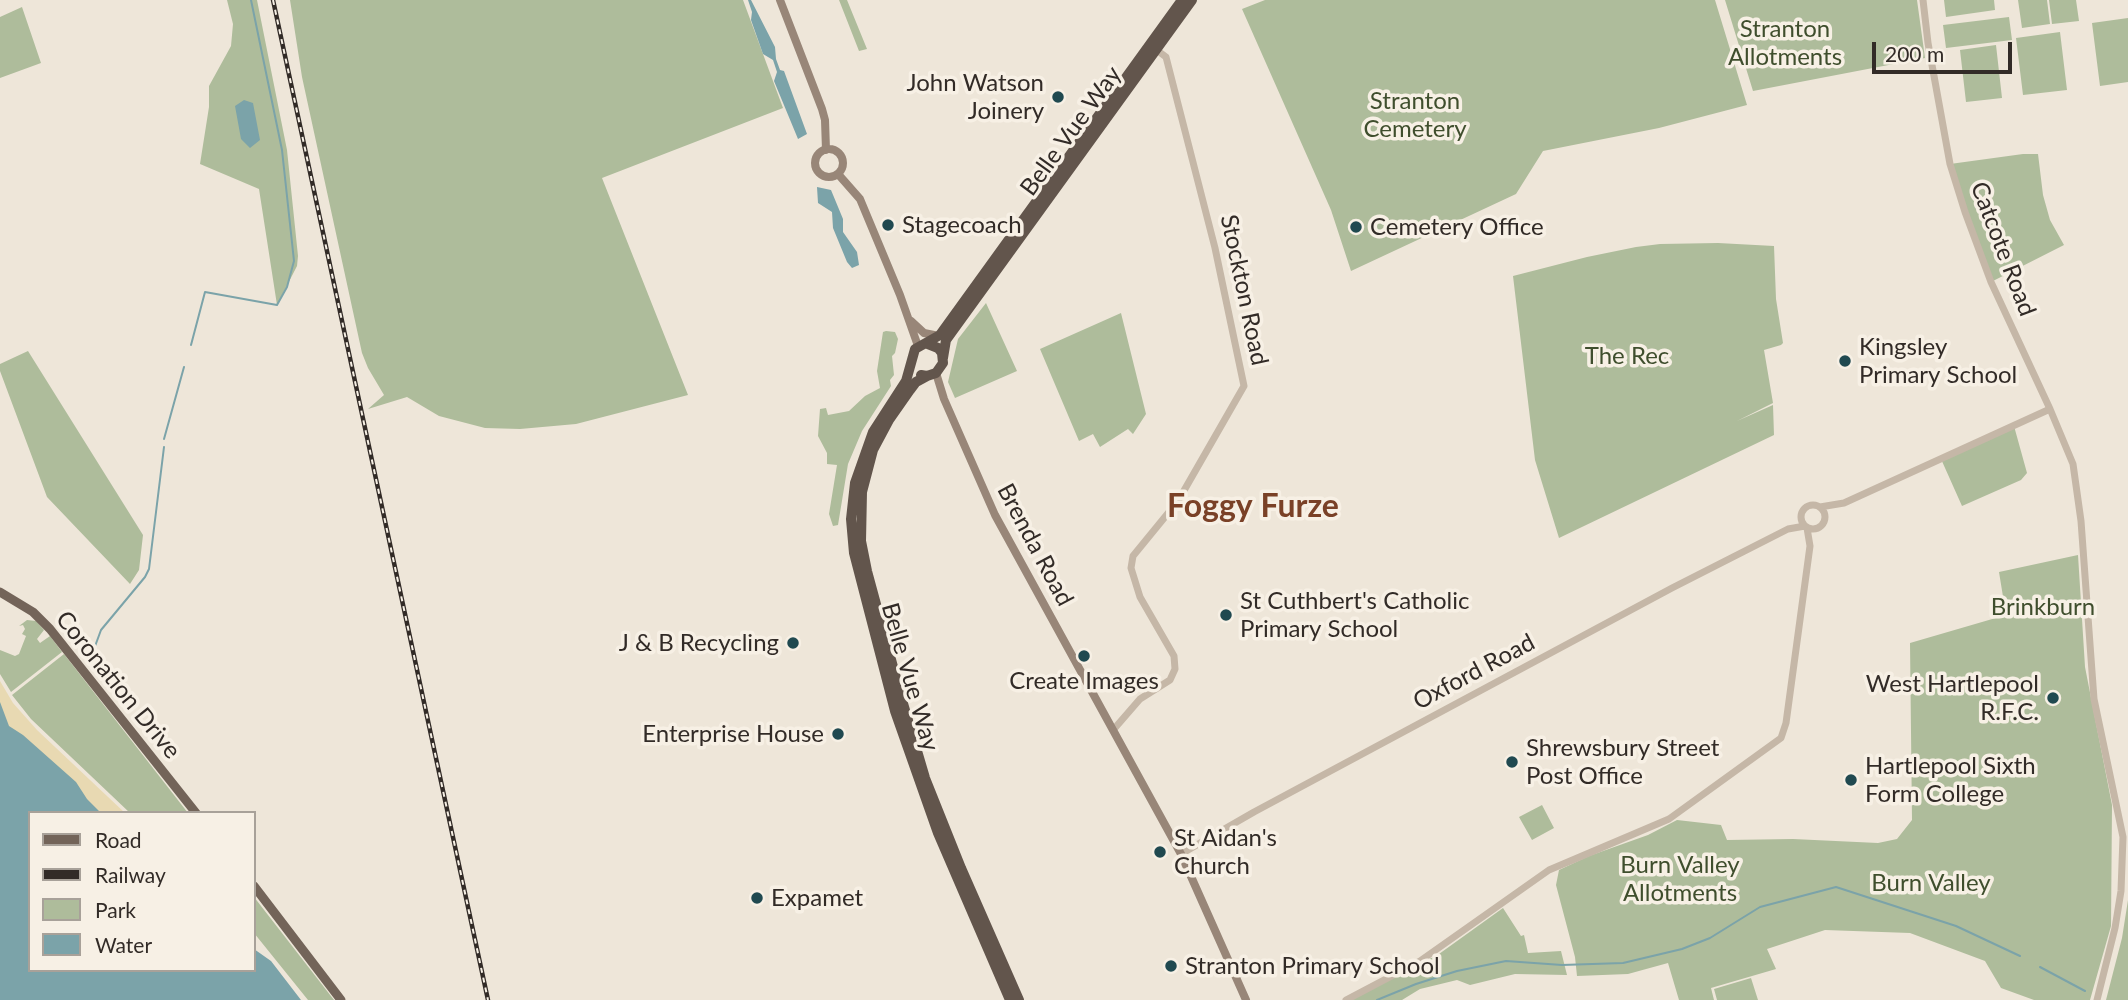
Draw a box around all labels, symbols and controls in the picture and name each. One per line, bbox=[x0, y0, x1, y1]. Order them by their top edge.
park label: Stranton Allotments bbox=[1728, 15, 1842, 71]
scale bar bbox=[1876, 28, 2016, 72]
text: 200 m bbox=[1885, 41, 1944, 66]
street label: Belle Vue Way bbox=[1014, 61, 1128, 201]
place label: John Watson Joinery bbox=[906, 69, 1044, 125]
park label: Stranton Cemetery bbox=[1363, 87, 1467, 143]
marker: John Watson Joinery bbox=[1050, 89, 1066, 105]
street label: Catcote Road bbox=[1964, 178, 2042, 320]
place label: Stagecoach bbox=[902, 211, 1022, 239]
street label: Stockton Road bbox=[1214, 212, 1274, 368]
place label: Cemetery Office bbox=[1370, 213, 1544, 241]
marker: Stagecoach bbox=[880, 217, 896, 233]
marker: Cemetery Office bbox=[1348, 219, 1364, 235]
place label: Kingsley Primary School bbox=[1859, 333, 2017, 389]
park label: The Rec bbox=[1585, 342, 1669, 370]
marker: Kingsley Primary School bbox=[1837, 353, 1853, 369]
street label: Brenda Road bbox=[991, 479, 1079, 611]
district label: Foggy Furze bbox=[1167, 488, 1339, 526]
place label: St Cuthbert's Catholic Primary School bbox=[1240, 587, 1469, 643]
park label: Brinkburn bbox=[1991, 593, 2095, 621]
street label: Belle Vue Way bbox=[875, 600, 945, 754]
street label: Coronation Drive bbox=[50, 605, 186, 765]
marker: St Cuthbert's Catholic Primary School bbox=[1218, 607, 1234, 623]
street label: Oxford Road bbox=[1408, 628, 1540, 716]
place label: J & B Recycling bbox=[619, 629, 779, 657]
marker: J & B Recycling bbox=[785, 635, 801, 651]
marker: Create Images bbox=[1076, 648, 1092, 664]
place label: Create Images bbox=[1009, 667, 1159, 695]
place label: West Hartlepool R.F.C. bbox=[1866, 670, 2039, 726]
marker: West Hartlepool R.F.C. bbox=[2045, 690, 2061, 706]
place label: Enterprise House bbox=[642, 720, 824, 748]
marker: Enterprise House bbox=[830, 726, 846, 742]
place label: Shrewsbury Street Post Office bbox=[1526, 734, 1719, 790]
place label: Hartlepool Sixth Form College bbox=[1865, 752, 2036, 808]
marker: Shrewsbury Street Post Office bbox=[1504, 754, 1520, 770]
marker: Hartlepool Sixth Form College bbox=[1843, 772, 1859, 788]
legend bbox=[28, 811, 256, 972]
place label: St Aidan's Church bbox=[1174, 824, 1277, 880]
text: Road bbox=[95, 827, 142, 852]
marker: St Aidan's Church bbox=[1152, 844, 1168, 860]
park label: Burn Valley Allotments bbox=[1620, 851, 1740, 907]
text: Railway bbox=[95, 862, 166, 887]
park label: Burn Valley bbox=[1871, 869, 1991, 897]
place label: Expamet bbox=[771, 884, 863, 912]
marker: Expamet bbox=[749, 890, 765, 906]
text: Park bbox=[95, 897, 136, 922]
text: Water bbox=[95, 932, 152, 957]
place label: Stranton Primary School bbox=[1185, 952, 1440, 980]
marker: Stranton Primary School bbox=[1163, 958, 1179, 974]

